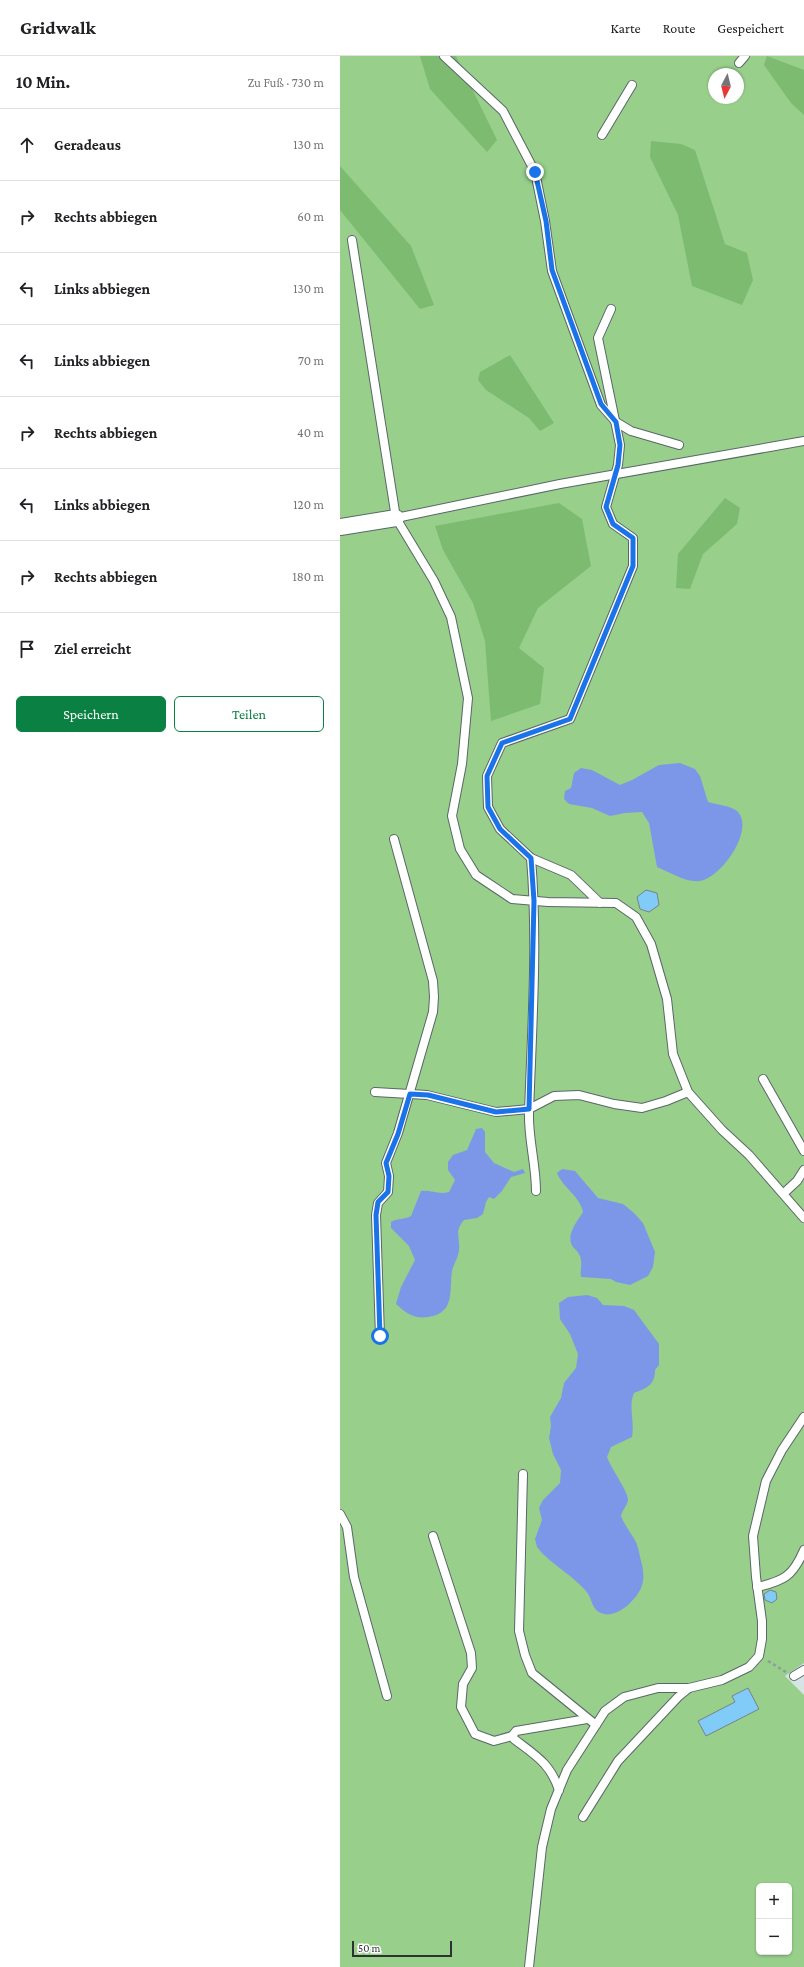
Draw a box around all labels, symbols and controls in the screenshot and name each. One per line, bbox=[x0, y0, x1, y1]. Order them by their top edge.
text: Gridwalk bbox=[20, 17, 96, 38]
text: Karte bbox=[611, 20, 641, 36]
text: Route bbox=[663, 20, 695, 36]
text: Gespeichert bbox=[717, 20, 784, 36]
north arrow bbox=[708, 68, 744, 104]
text: 10 Min. bbox=[16, 73, 70, 92]
text: Zu Fuß · 730 m bbox=[247, 75, 324, 90]
icon: ahead bbox=[16, 134, 38, 156]
text: Geradeaus bbox=[54, 137, 121, 153]
text: 130 m bbox=[293, 137, 324, 152]
route end bbox=[526, 163, 544, 181]
icon: right bbox=[16, 206, 38, 228]
text: Rechts abbiegen bbox=[54, 209, 157, 225]
text: 60 m bbox=[297, 209, 324, 224]
icon: left bbox=[16, 278, 38, 300]
text: Links abbiegen bbox=[54, 281, 150, 297]
text: 130 m bbox=[293, 281, 324, 296]
icon: left bbox=[16, 350, 38, 372]
text: Links abbiegen bbox=[54, 353, 150, 369]
text: 70 m bbox=[298, 353, 324, 368]
icon: right bbox=[16, 422, 38, 444]
text: Rechts abbiegen bbox=[54, 425, 157, 441]
text: 40 m bbox=[297, 425, 324, 440]
icon: left bbox=[16, 494, 38, 516]
text: Links abbiegen bbox=[54, 497, 150, 513]
text: 120 m bbox=[293, 497, 324, 512]
icon: right bbox=[16, 566, 38, 588]
text: Rechts abbiegen bbox=[54, 569, 157, 585]
text: 180 m bbox=[292, 569, 324, 584]
icon: arrive bbox=[16, 638, 38, 660]
text: Ziel erreicht bbox=[54, 641, 131, 657]
button: Speichern bbox=[16, 696, 166, 732]
button: Teilen bbox=[174, 696, 324, 732]
route start bbox=[371, 1327, 389, 1345]
map controls bbox=[756, 1883, 792, 1955]
button: + bbox=[756, 1883, 792, 1919]
button: − bbox=[756, 1919, 792, 1955]
scale bar bbox=[352, 1939, 452, 1958]
text: 50 m bbox=[358, 1942, 380, 1954]

